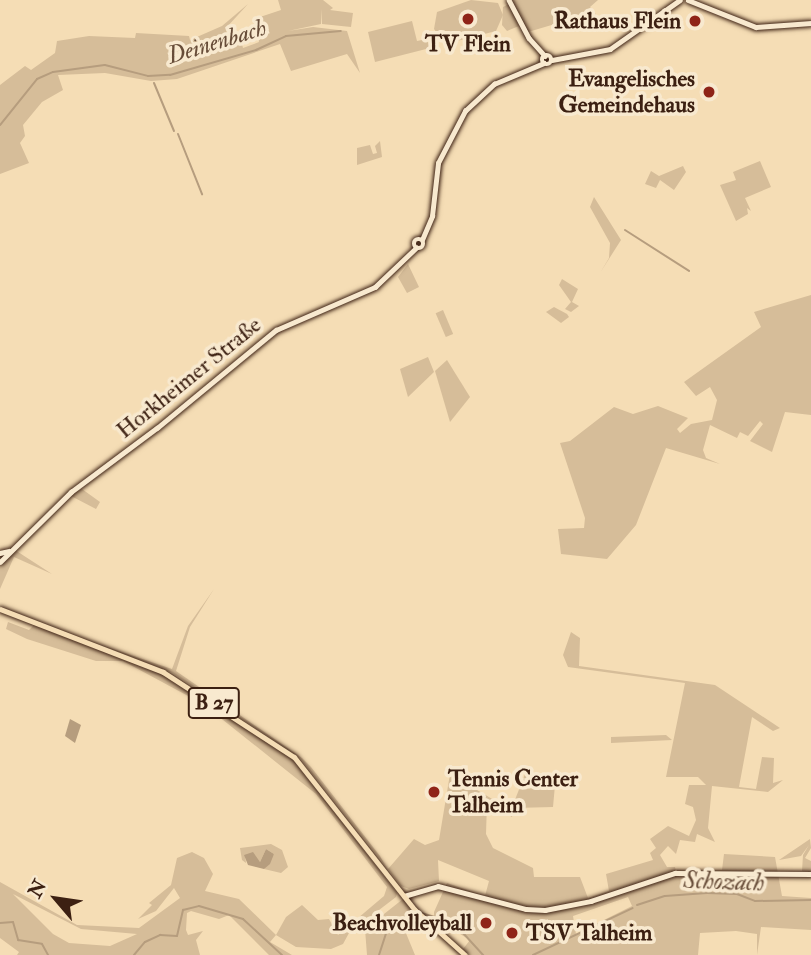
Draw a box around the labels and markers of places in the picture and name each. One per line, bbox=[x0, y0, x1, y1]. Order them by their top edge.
place label: Rathaus Flein bbox=[554, 7, 681, 35]
marker: TV Flein bbox=[460, 11, 476, 27]
marker: Rathaus Flein bbox=[687, 13, 703, 29]
place label: TV Flein bbox=[425, 30, 511, 58]
place label: Evangelisches Gemeindehaus bbox=[559, 65, 695, 119]
marker: Evangelisches Gemeindehaus bbox=[701, 84, 717, 100]
place label: Tennis Center Talheim bbox=[448, 765, 578, 819]
marker: Tennis Center Talheim bbox=[426, 784, 442, 800]
place label: Beachvolleyball bbox=[332, 909, 472, 937]
marker: Beachvolleyball bbox=[478, 915, 494, 931]
place label: TSV Talheim bbox=[526, 919, 652, 947]
marker: TSV Talheim bbox=[504, 925, 520, 941]

